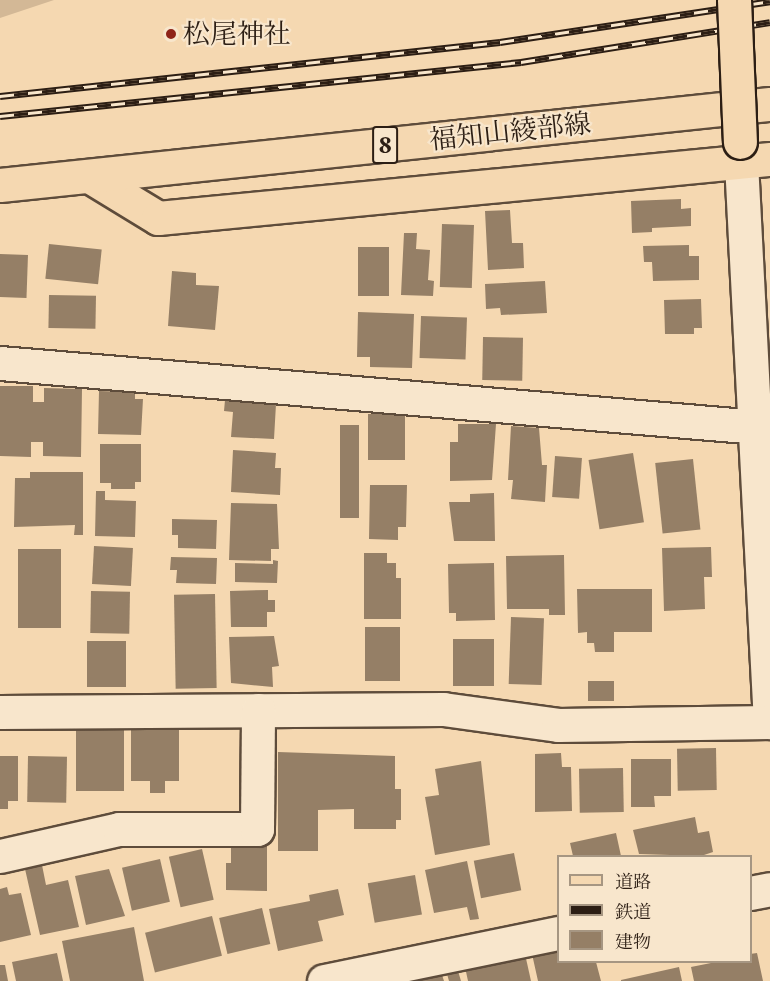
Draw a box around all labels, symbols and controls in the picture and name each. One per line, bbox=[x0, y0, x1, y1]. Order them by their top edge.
place label: 松尾神社 bbox=[183, 18, 291, 50]
marker: 松尾神社 bbox=[164, 27, 178, 41]
street label: 福知山綾部線 bbox=[428, 106, 592, 156]
road number: 8 bbox=[372, 122, 398, 168]
legend bbox=[557, 855, 752, 963]
text: 道路 bbox=[615, 870, 651, 893]
text: 鉄道 bbox=[615, 900, 651, 923]
text: 建物 bbox=[615, 930, 651, 953]

